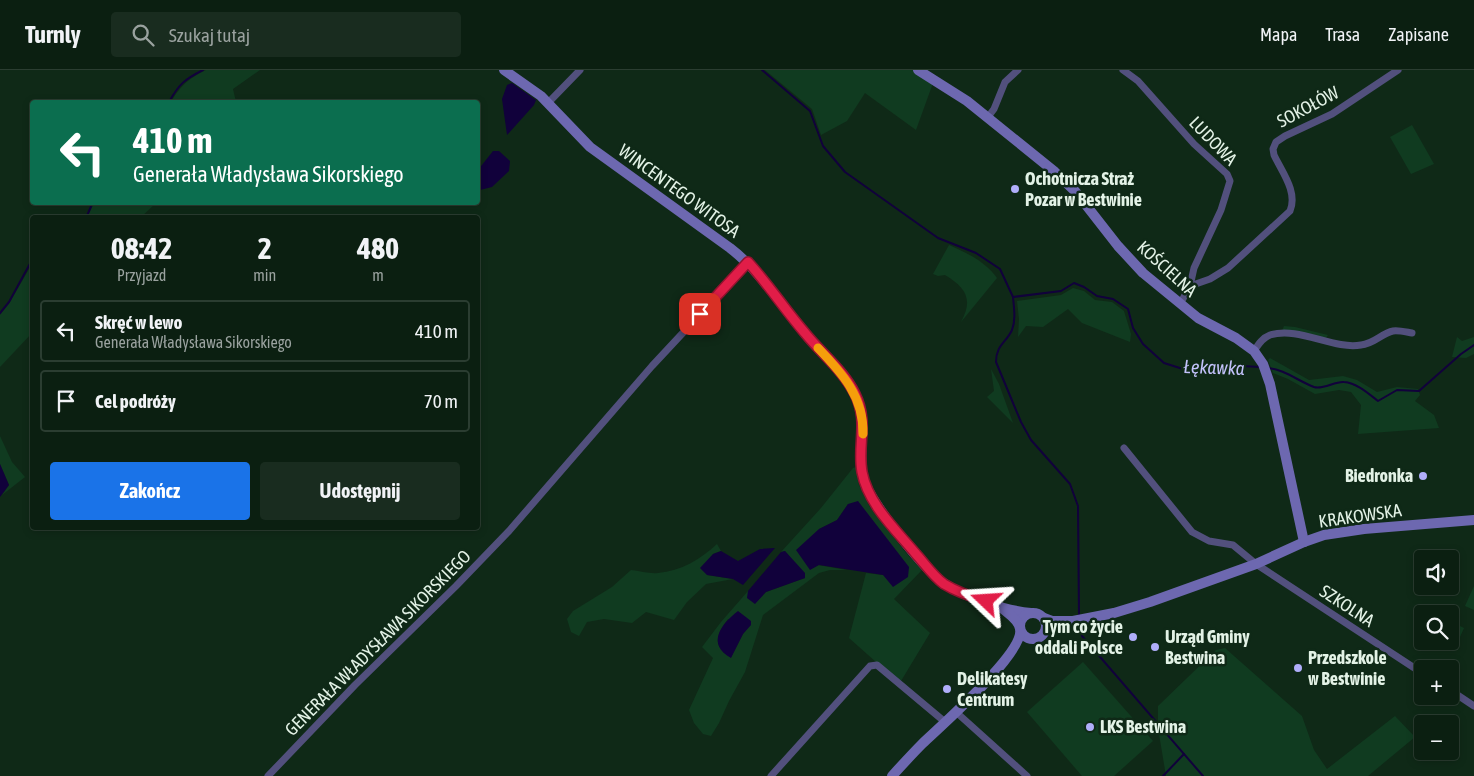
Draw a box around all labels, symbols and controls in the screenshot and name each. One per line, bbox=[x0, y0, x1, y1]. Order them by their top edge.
search box bbox=[111, 12, 461, 57]
text: Turnly bbox=[25, 21, 81, 48]
icon: search bbox=[129, 21, 157, 49]
text: Szukaj tutaj bbox=[169, 24, 250, 46]
text: Mapa bbox=[1260, 24, 1297, 45]
text: Trasa bbox=[1325, 24, 1360, 45]
text: Zapisane bbox=[1388, 24, 1449, 45]
street label: SOKOŁÓW bbox=[1273, 82, 1342, 132]
street label: LUDOWA bbox=[1185, 112, 1242, 169]
icon: left bbox=[50, 120, 115, 185]
text: 410 m bbox=[133, 120, 212, 160]
street label: WINCENTEGO WITOSA bbox=[615, 140, 744, 242]
text: Generała Władysława Sikorskiego bbox=[133, 161, 404, 187]
place label: Ochotnicza Straż Pozar w Bestwinie bbox=[1025, 168, 1142, 210]
marker: Ochotnicza Straż Pozar w Bestwinie bbox=[1009, 183, 1021, 195]
text: 08:42 bbox=[111, 231, 172, 265]
text: 2 bbox=[258, 231, 272, 265]
text: 480 bbox=[357, 231, 399, 265]
street label: KOŚCIELNA bbox=[1133, 236, 1202, 301]
text: Przyjazd bbox=[117, 266, 166, 284]
text: min bbox=[253, 266, 276, 284]
text: m bbox=[372, 266, 384, 284]
pin bbox=[679, 293, 721, 335]
icon: arrive bbox=[686, 300, 714, 328]
text: Skręć w lewo bbox=[95, 311, 182, 333]
icon: left bbox=[52, 317, 80, 345]
text: 410 m bbox=[415, 320, 458, 342]
text: Generała Władysława Sikorskiego bbox=[95, 333, 292, 351]
water label: Łękawka bbox=[1183, 355, 1245, 379]
icon: arrive bbox=[52, 387, 80, 415]
text: Cel podróży bbox=[95, 390, 176, 412]
text: 70 m bbox=[424, 390, 458, 412]
button: Zakończ bbox=[50, 462, 250, 520]
button: Udostępnij bbox=[260, 462, 460, 520]
place label: Biedronka bbox=[1345, 465, 1413, 486]
marker: Biedronka bbox=[1417, 470, 1429, 482]
street label: KRAKOWSKA bbox=[1317, 499, 1403, 532]
street label: GENERAŁA WŁADYSŁAWA SIKORSKIEGO bbox=[281, 546, 475, 740]
map controls bbox=[1414, 550, 1459, 760]
button: sound bbox=[1414, 550, 1459, 595]
position arrow bbox=[959, 574, 1011, 626]
street label: SZKOLNA bbox=[1316, 580, 1379, 631]
button: search bbox=[1414, 605, 1459, 650]
place label: Tym co życie oddali Polsce bbox=[1035, 616, 1123, 658]
place label: Urząd Gminy Bestwina bbox=[1165, 626, 1250, 668]
marker: Tym co życie oddali Polsce bbox=[1127, 631, 1139, 643]
marker: Urząd Gminy Bestwina bbox=[1149, 641, 1161, 653]
place label: Przedszkole w Bestwinie bbox=[1308, 647, 1387, 689]
button: + bbox=[1414, 660, 1459, 705]
marker: Przedszkole w Bestwinie bbox=[1292, 662, 1304, 674]
place label: Delikatesy Centrum bbox=[957, 668, 1028, 710]
marker: Delikatesy Centrum bbox=[941, 683, 953, 695]
button: − bbox=[1414, 715, 1459, 760]
place label: LKS Bestwina bbox=[1100, 716, 1186, 737]
marker: LKS Bestwina bbox=[1084, 721, 1096, 733]

